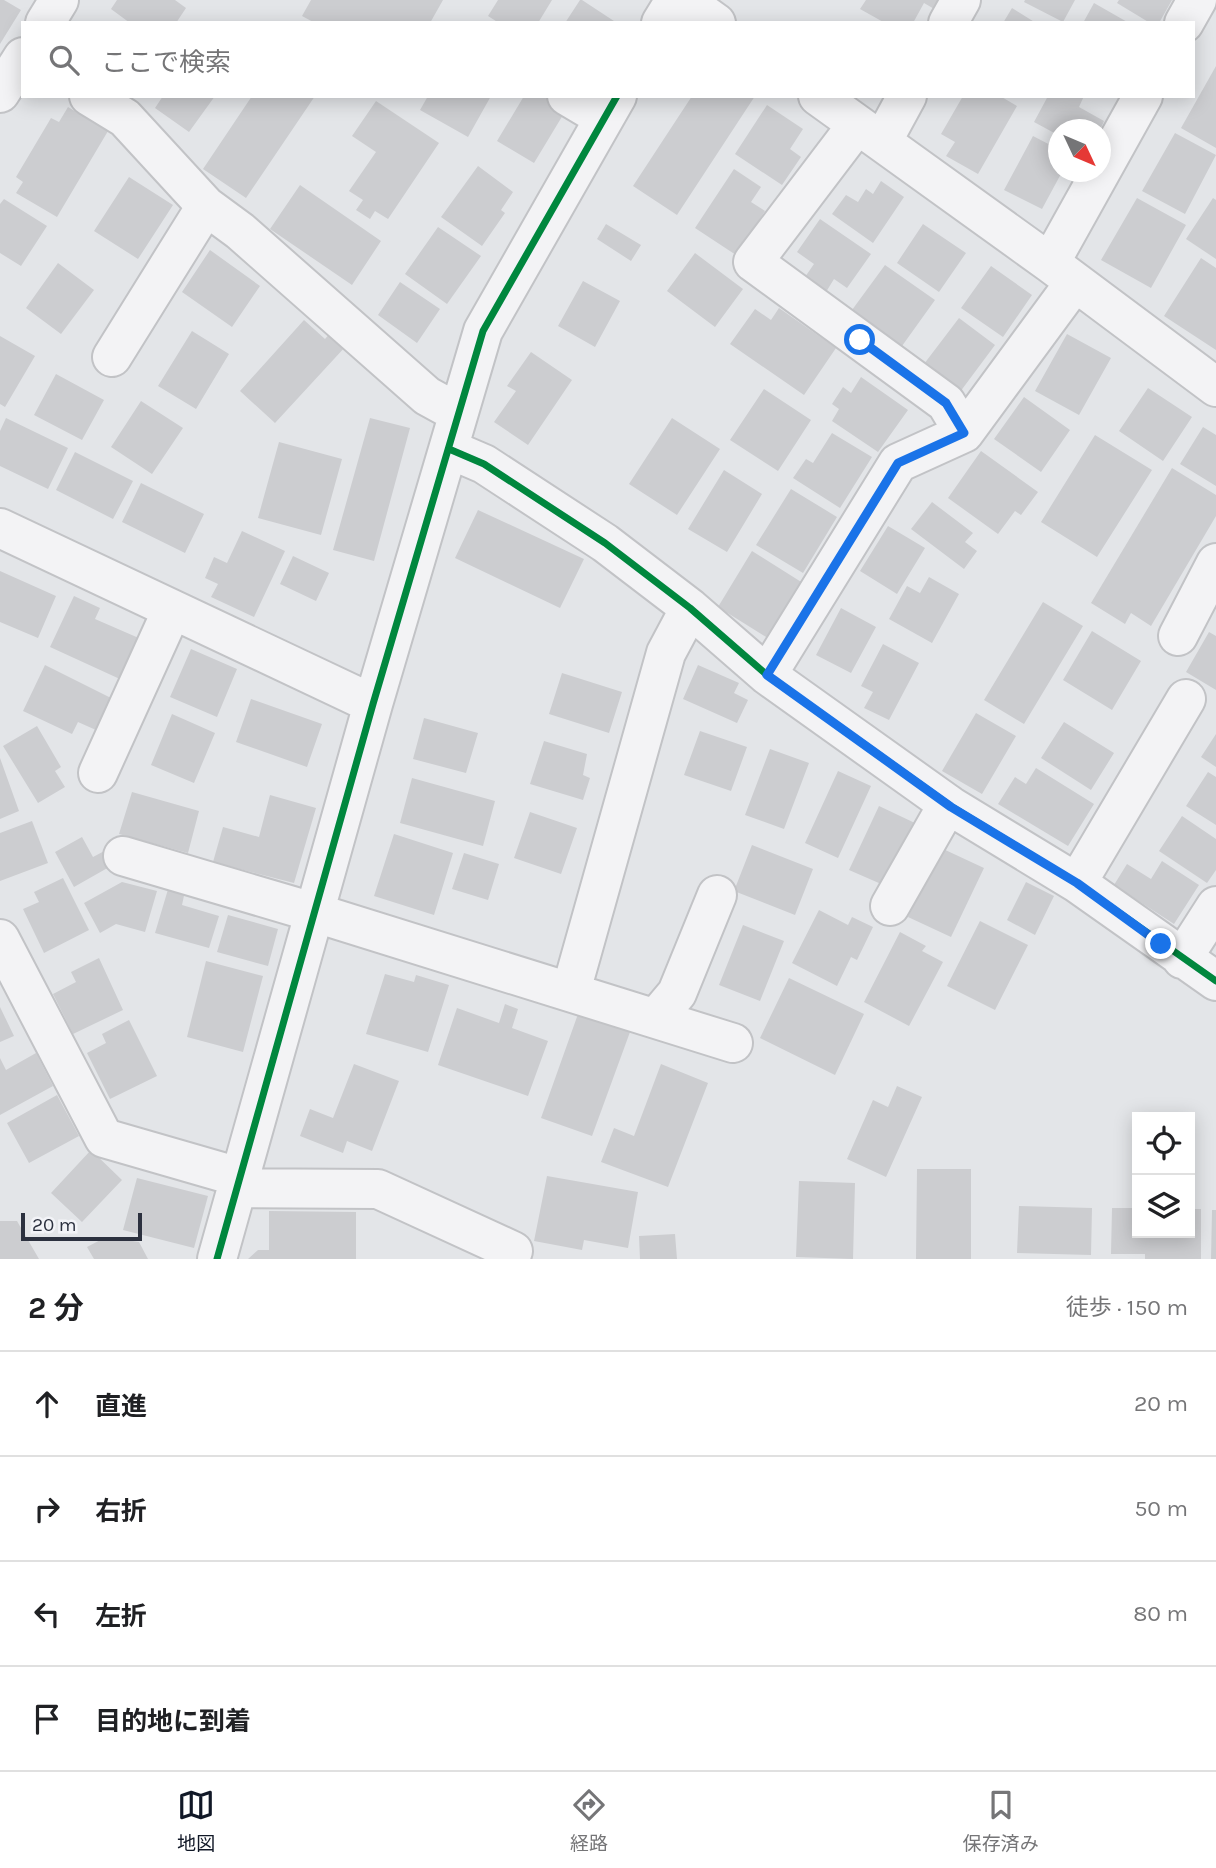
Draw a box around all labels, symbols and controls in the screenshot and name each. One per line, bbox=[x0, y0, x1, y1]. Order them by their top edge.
search box bbox=[21, 21, 1195, 98]
icon: search bbox=[45, 41, 83, 79]
text: ここで検索 bbox=[101, 47, 231, 78]
north arrow bbox=[1048, 119, 1111, 182]
route start bbox=[844, 324, 875, 355]
route end bbox=[1145, 928, 1176, 959]
map controls bbox=[1132, 1112, 1195, 1238]
button: locate bbox=[1132, 1112, 1195, 1175]
button: layers bbox=[1132, 1175, 1195, 1238]
scale bar bbox=[21, 1210, 142, 1242]
text: 20 m bbox=[32, 1214, 77, 1236]
text: 2 分 bbox=[28, 1290, 84, 1326]
text: 徒歩 · 150 m bbox=[1066, 1294, 1188, 1321]
icon: ahead bbox=[28, 1385, 66, 1423]
text: 20 m bbox=[1134, 1390, 1188, 1417]
text: 直進 bbox=[95, 1391, 147, 1422]
icon: right bbox=[28, 1490, 66, 1528]
text: 50 m bbox=[1134, 1495, 1188, 1522]
text: 右折 bbox=[95, 1496, 147, 1527]
icon: left bbox=[28, 1595, 66, 1633]
text: 80 m bbox=[1133, 1600, 1188, 1627]
text: 左折 bbox=[95, 1601, 147, 1632]
icon: arrive bbox=[28, 1700, 66, 1738]
text: 目的地に到着 bbox=[95, 1706, 251, 1737]
tab: 地図 bbox=[177, 1786, 215, 1855]
tab: 経路 bbox=[570, 1786, 608, 1855]
tab: 保存済み bbox=[963, 1786, 1039, 1855]

